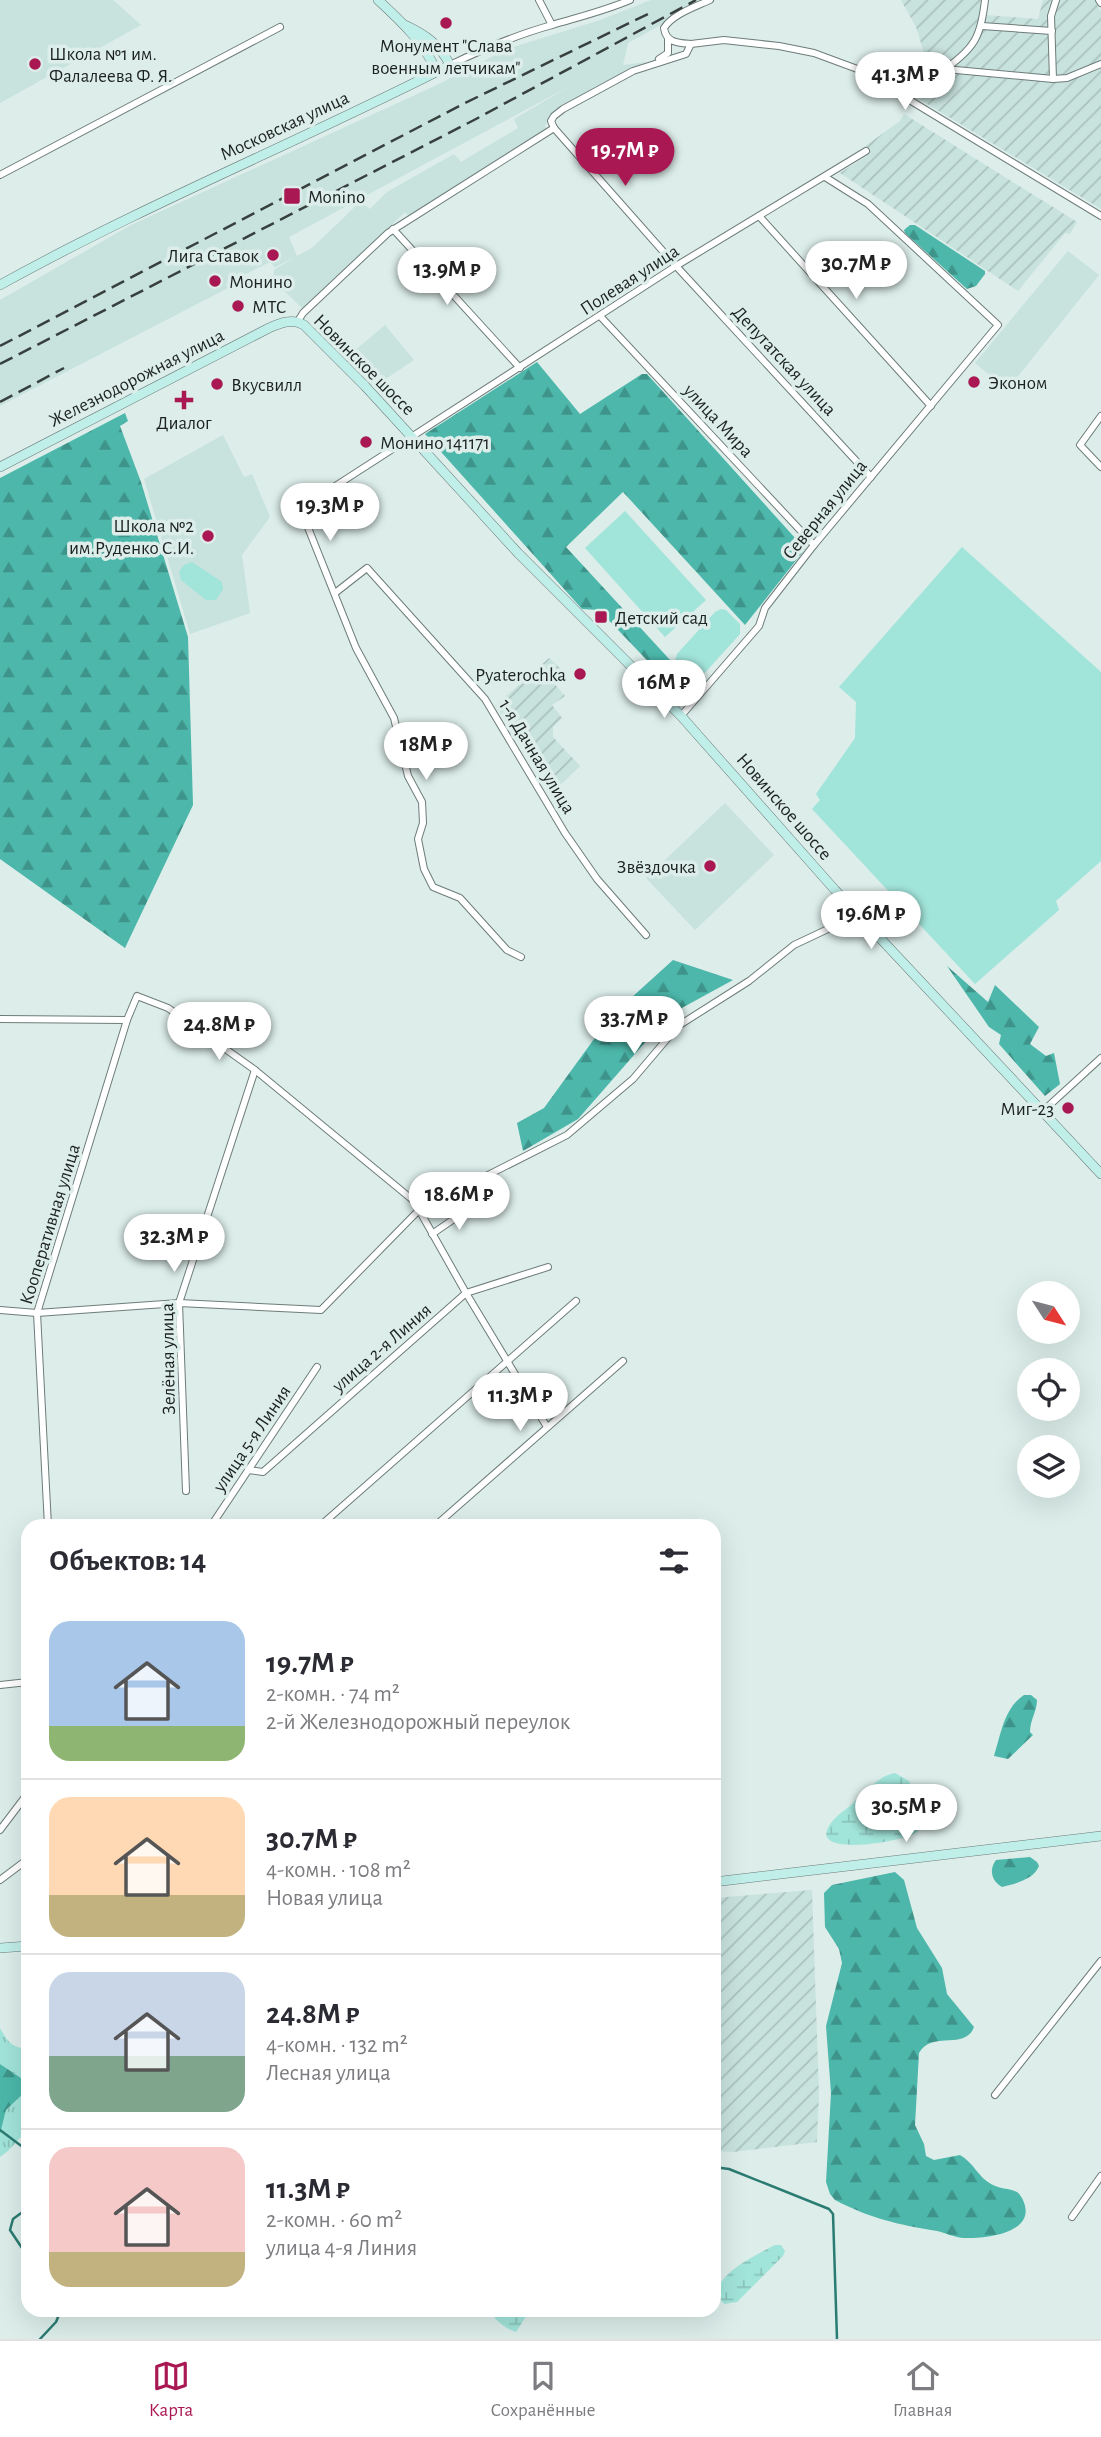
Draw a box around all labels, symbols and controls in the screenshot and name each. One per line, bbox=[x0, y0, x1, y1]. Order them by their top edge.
marker: Монумент "Слава военным летчикам" bbox=[438, 15, 454, 31]
place label: Монумент "Слава военным летчикам" bbox=[371, 37, 521, 78]
place label: Школа №1 им. Фалалеева Ф. Я. bbox=[49, 45, 172, 86]
pin: 41.3M ₽ bbox=[840, 52, 970, 112]
marker: Школа №1 им. Фалалеева Ф. Я. bbox=[27, 56, 43, 72]
text: 41.3M ₽ bbox=[871, 63, 939, 86]
street label: Московская улица bbox=[217, 88, 352, 164]
pin: 19.7M ₽ bbox=[560, 128, 690, 188]
text: 19.7M ₽ bbox=[591, 139, 659, 162]
marker: Monino bbox=[282, 186, 302, 206]
place label: Monino bbox=[308, 188, 365, 207]
street label: Полевая улица bbox=[577, 241, 683, 319]
pin: 30.7M ₽ bbox=[791, 242, 921, 301]
place label: Лига Ставок bbox=[167, 247, 259, 266]
marker: Лига Ставок bbox=[265, 247, 281, 263]
pin: 13.9M ₽ bbox=[382, 247, 512, 307]
text: 30.7M ₽ bbox=[821, 252, 891, 275]
text: 13.9M ₽ bbox=[413, 258, 481, 281]
marker: Монино bbox=[207, 273, 223, 289]
place label: Монино bbox=[229, 273, 292, 292]
marker: МТС bbox=[230, 298, 246, 314]
place label: МТС bbox=[252, 298, 286, 317]
street label: Депутатская улица bbox=[728, 303, 840, 420]
street label: Новинское шоссе bbox=[310, 311, 418, 419]
street label: Железнодорожная улица bbox=[46, 326, 228, 431]
marker: Эконом bbox=[966, 374, 982, 390]
place label: Эконом bbox=[988, 374, 1047, 393]
marker: Вкусвилл bbox=[209, 376, 225, 392]
place label: Вкусвилл bbox=[231, 376, 302, 395]
street label: улица Мира bbox=[679, 380, 756, 461]
marker: Диалог bbox=[176, 392, 192, 408]
place label: Диалог bbox=[156, 414, 212, 433]
marker: Монино 141171 bbox=[358, 434, 374, 450]
place label: Монино 141171 bbox=[380, 434, 490, 453]
street label: Северная улица bbox=[779, 456, 871, 563]
pin: 19.3M ₽ bbox=[265, 484, 395, 543]
text: 19.3M ₽ bbox=[296, 494, 364, 517]
place label: Школа №2 им.Руденко С.И. bbox=[69, 517, 194, 558]
marker: Школа №2 им.Руденко С.И. bbox=[200, 528, 216, 544]
marker: Детский сад bbox=[593, 609, 609, 625]
place label: Детский сад bbox=[615, 609, 708, 628]
pin: 16M ₽ bbox=[615, 660, 713, 720]
place label: Pyaterochka bbox=[475, 666, 566, 685]
marker: Pyaterochka bbox=[572, 666, 588, 682]
text: 16M ₽ bbox=[638, 671, 690, 694]
street label: 1-я Дачная улица bbox=[495, 696, 578, 818]
pin: 18M ₽ bbox=[377, 722, 475, 782]
text: 18M ₽ bbox=[400, 733, 452, 756]
street label: Новинское шоссе bbox=[733, 750, 835, 864]
place label: Звёздочка bbox=[617, 858, 696, 877]
marker: Звёздочка bbox=[702, 858, 718, 874]
pin: 19.6M ₽ bbox=[806, 892, 936, 951]
text: 19.6M ₽ bbox=[837, 902, 905, 925]
pin: 33.7M ₽ bbox=[569, 996, 699, 1056]
pin: 24.8M ₽ bbox=[154, 1002, 284, 1062]
text: 33.7M ₽ bbox=[600, 1007, 668, 1030]
text: 24.8M ₽ bbox=[183, 1013, 255, 1036]
place label: Миг-23 bbox=[1000, 1100, 1054, 1119]
marker: Миг-23 bbox=[1060, 1100, 1076, 1116]
street label: Кооперативная улица bbox=[17, 1142, 84, 1307]
pin: 18.6M ₽ bbox=[394, 1172, 524, 1232]
text: 18.6M ₽ bbox=[425, 1183, 493, 1206]
pin: 32.3M ₽ bbox=[109, 1214, 239, 1274]
text: 32.3M ₽ bbox=[140, 1225, 208, 1248]
north arrow bbox=[1017, 1281, 1080, 1344]
map controls bbox=[1017, 1281, 1080, 1498]
street label: улица 2-я Линия bbox=[328, 1300, 435, 1397]
street label: Зелёная улица bbox=[158, 1303, 179, 1415]
button: locate bbox=[1017, 1358, 1080, 1421]
pin: 11.3M ₽ bbox=[455, 1374, 585, 1433]
street label: улица 5-я Линия bbox=[209, 1382, 295, 1496]
text: 11.3M ₽ bbox=[488, 1384, 552, 1407]
button: layers bbox=[1017, 1435, 1080, 1498]
icon: filters bbox=[655, 1542, 693, 1580]
text: Объектов: 14 bbox=[49, 1546, 206, 1576]
text: 19.7M ₽ bbox=[266, 1648, 354, 1678]
icon: home bbox=[105, 1649, 189, 1733]
text: 2-комн. · 74 m² bbox=[266, 1683, 400, 1706]
text: 2-й Железнодорожный переулок bbox=[266, 1711, 570, 1734]
pin: 30.5M ₽ bbox=[841, 1784, 971, 1844]
text: 30.5M ₽ bbox=[871, 1795, 941, 1818]
text: 30.7M ₽ bbox=[266, 1824, 357, 1854]
icon: home bbox=[105, 1825, 189, 1909]
text: 4-комн. · 108 m² bbox=[266, 1859, 411, 1882]
text: Новая улица bbox=[266, 1887, 383, 1910]
text: 24.8M ₽ bbox=[266, 1999, 359, 2029]
icon: home bbox=[105, 2000, 189, 2084]
text: 4-комн. · 132 m² bbox=[266, 2034, 408, 2057]
text: Лесная улица bbox=[266, 2062, 391, 2085]
text: 11.3M ₽ bbox=[266, 2174, 350, 2204]
icon: home bbox=[105, 2175, 189, 2259]
text: 2-комн. · 60 m² bbox=[266, 2209, 402, 2232]
text: улица 4-я Линия bbox=[266, 2237, 417, 2260]
tab: Карта bbox=[149, 2357, 193, 2422]
tab: Сохранённые bbox=[490, 2357, 595, 2422]
tab: Главная bbox=[893, 2357, 952, 2422]

